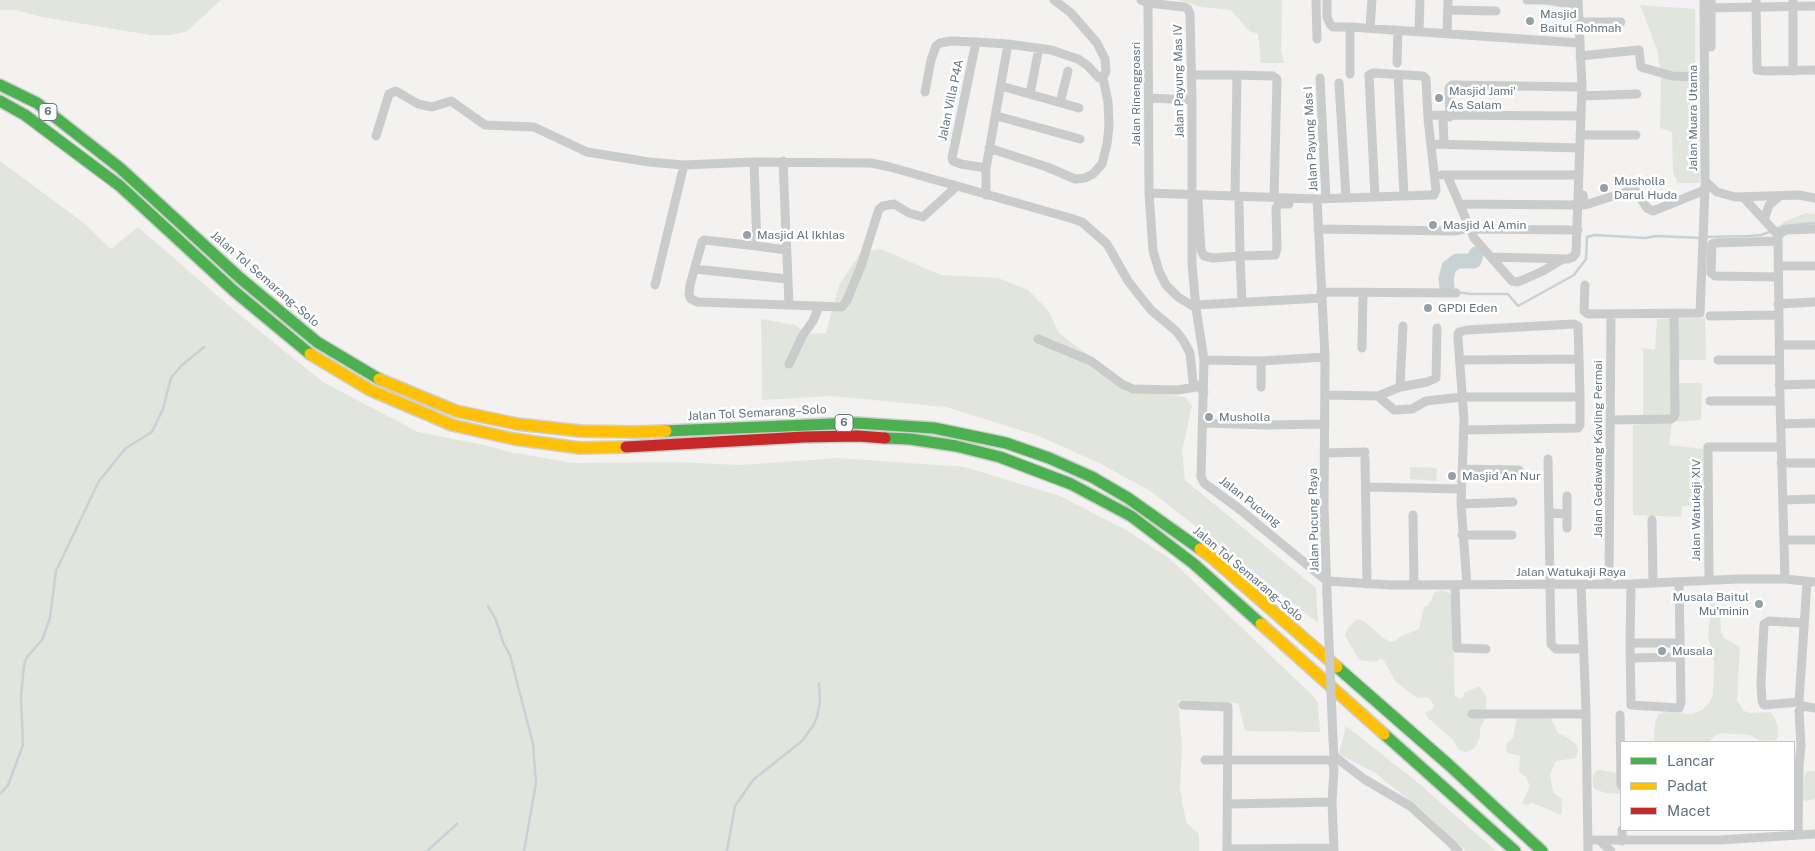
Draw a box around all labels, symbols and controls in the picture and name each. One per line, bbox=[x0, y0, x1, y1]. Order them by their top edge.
place label: Masjid Baitul Rohmah bbox=[1540, 7, 1621, 35]
marker: Masjid Baitul Rohmah bbox=[1524, 15, 1536, 27]
street label: Jalan Payung Mas IV bbox=[1171, 24, 1187, 138]
street label: Jalan Rinenggoasri bbox=[1129, 42, 1143, 146]
street label: Jalan Villa P4A bbox=[935, 58, 967, 142]
street label: Jalan Muara Utama bbox=[1686, 65, 1700, 171]
place label: Masjid Jami' As Salam bbox=[1449, 84, 1516, 112]
street label: Jalan Payung Mas I bbox=[1301, 86, 1321, 192]
marker: Masjid Jami' As Salam bbox=[1433, 92, 1445, 104]
road number: 6 bbox=[39, 104, 57, 120]
place label: Musholla Darul Huda bbox=[1614, 174, 1677, 202]
marker: Musholla Darul Huda bbox=[1598, 182, 1610, 194]
place label: Masjid Al Amin bbox=[1443, 218, 1526, 232]
marker: Masjid Al Amin bbox=[1427, 219, 1439, 231]
street label: Jalan Tol Semarang–Solo bbox=[208, 228, 322, 330]
place label: Masjid Al Ikhlas bbox=[757, 228, 845, 242]
marker: Masjid Al Ikhlas bbox=[741, 229, 753, 241]
place label: GPDI Eden bbox=[1438, 301, 1497, 315]
marker: GPDI Eden bbox=[1422, 302, 1434, 314]
street label: Jalan Gedawang Kavling Permai bbox=[1591, 360, 1605, 538]
street label: Jalan Tol Semarang–Solo bbox=[687, 402, 827, 424]
place label: Musholla bbox=[1219, 410, 1270, 424]
marker: Musholla bbox=[1203, 411, 1215, 423]
road number: 6 bbox=[835, 414, 853, 432]
street label: Jalan Watukaji XIV bbox=[1689, 459, 1703, 561]
street label: Jalan Pucung Raya bbox=[1306, 468, 1322, 572]
place label: Masjid An Nur bbox=[1462, 469, 1541, 483]
marker: Masjid An Nur bbox=[1446, 470, 1458, 482]
street label: Jalan Pucung bbox=[1216, 474, 1284, 530]
street label: Jalan Tol Semarang–Solo bbox=[1190, 524, 1306, 624]
street label: Jalan Watukaji Raya bbox=[1516, 565, 1626, 579]
place label: Musala Baitul Mu'minin bbox=[1673, 590, 1749, 618]
marker: Musala Baitul Mu'minin bbox=[1753, 598, 1765, 610]
place label: Musala bbox=[1672, 644, 1713, 658]
marker: Musala bbox=[1656, 645, 1668, 657]
legend bbox=[1620, 741, 1795, 831]
text: Lancar bbox=[1667, 752, 1715, 769]
text: Padat bbox=[1667, 777, 1707, 794]
text: Macet bbox=[1667, 802, 1711, 819]

